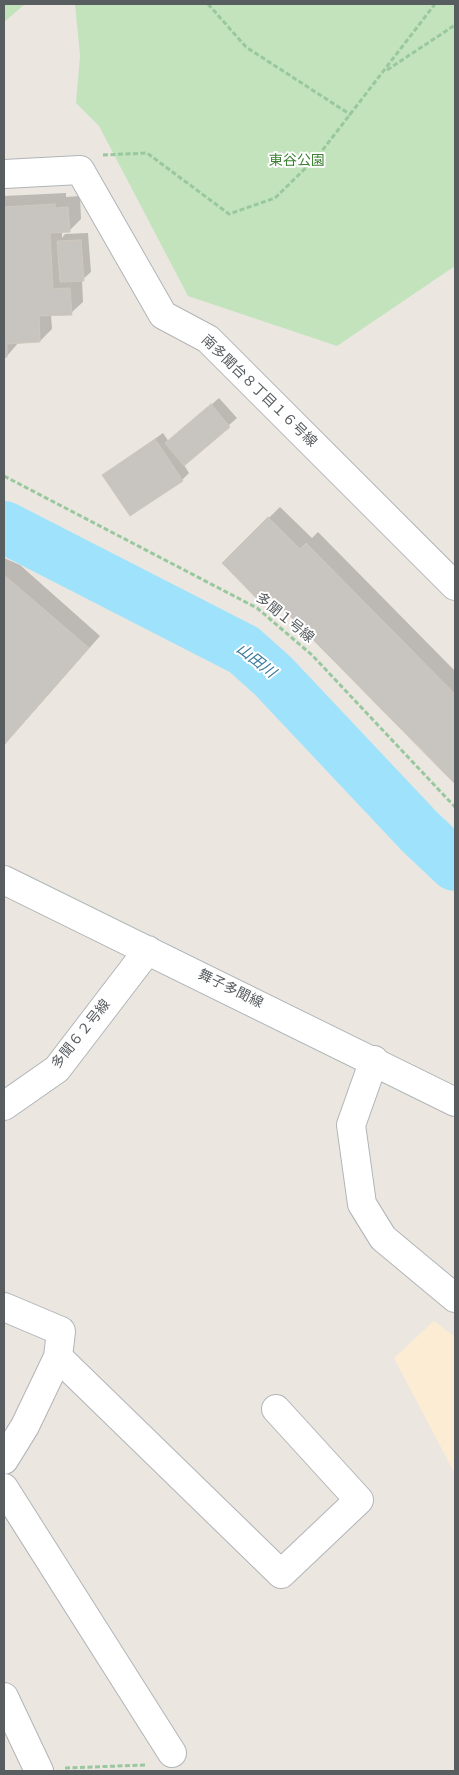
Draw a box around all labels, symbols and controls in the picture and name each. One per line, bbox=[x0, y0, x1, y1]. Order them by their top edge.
park label: 東谷公園 bbox=[269, 154, 325, 170]
street label: 南多聞台８丁目１６号線 bbox=[197, 332, 319, 452]
street label: 多聞１号線 bbox=[252, 590, 316, 648]
water label: 山田川 bbox=[232, 641, 278, 683]
street label: 舞子多聞線 bbox=[195, 967, 265, 1013]
street label: 多聞６２号線 bbox=[49, 997, 115, 1073]

